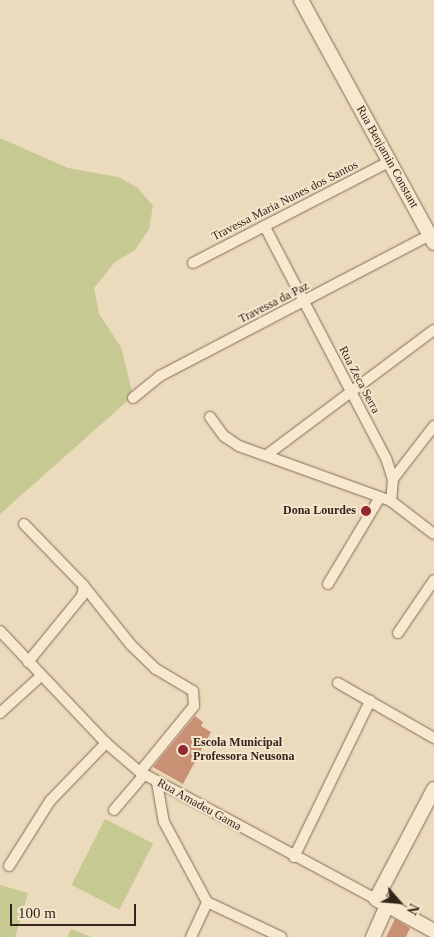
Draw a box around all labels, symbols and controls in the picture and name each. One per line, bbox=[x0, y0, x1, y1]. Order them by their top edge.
street label: Rua Benjamin Constant bbox=[353, 103, 421, 211]
street label: Travessa Maria Nunes dos Santos bbox=[209, 158, 361, 244]
street label: Travessa da Paz bbox=[236, 279, 312, 327]
street label: Rua Zeca Serra bbox=[335, 344, 383, 416]
place label: Dona Lourdes bbox=[283, 504, 356, 518]
marker: Dona Lourdes bbox=[360, 505, 372, 517]
place label: Escola Municipal Professora Neusona bbox=[193, 736, 294, 764]
marker: Escola Municipal Professora Neusona bbox=[177, 744, 189, 756]
street label: Rua Amadeu Gama bbox=[154, 776, 244, 834]
north arrow bbox=[374, 877, 424, 927]
scale bar bbox=[12, 894, 139, 926]
text: N bbox=[404, 901, 422, 917]
text: 100 m bbox=[18, 905, 56, 921]

